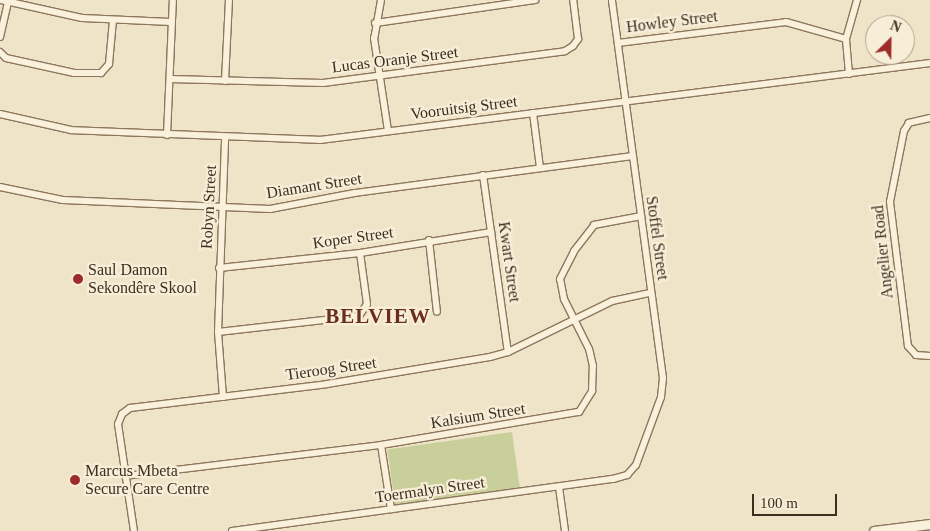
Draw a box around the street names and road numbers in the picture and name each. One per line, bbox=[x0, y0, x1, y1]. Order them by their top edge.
street label: Howley Street bbox=[625, 7, 719, 37]
street label: Lucas Oranje Street bbox=[331, 43, 459, 77]
street label: Vooruitsig Street bbox=[409, 92, 519, 124]
street label: Robyn Street bbox=[197, 165, 221, 249]
street label: Diamant Street bbox=[265, 169, 363, 203]
street label: Stoffel Street bbox=[642, 195, 672, 281]
street label: Angelier Road bbox=[869, 204, 897, 300]
street label: Kwart Street bbox=[494, 220, 524, 304]
street label: Koper Street bbox=[311, 223, 395, 253]
street label: Tieroog Street bbox=[284, 353, 378, 385]
street label: Kalsium Street bbox=[429, 399, 527, 433]
street label: Toermalyn Street bbox=[374, 473, 486, 507]

